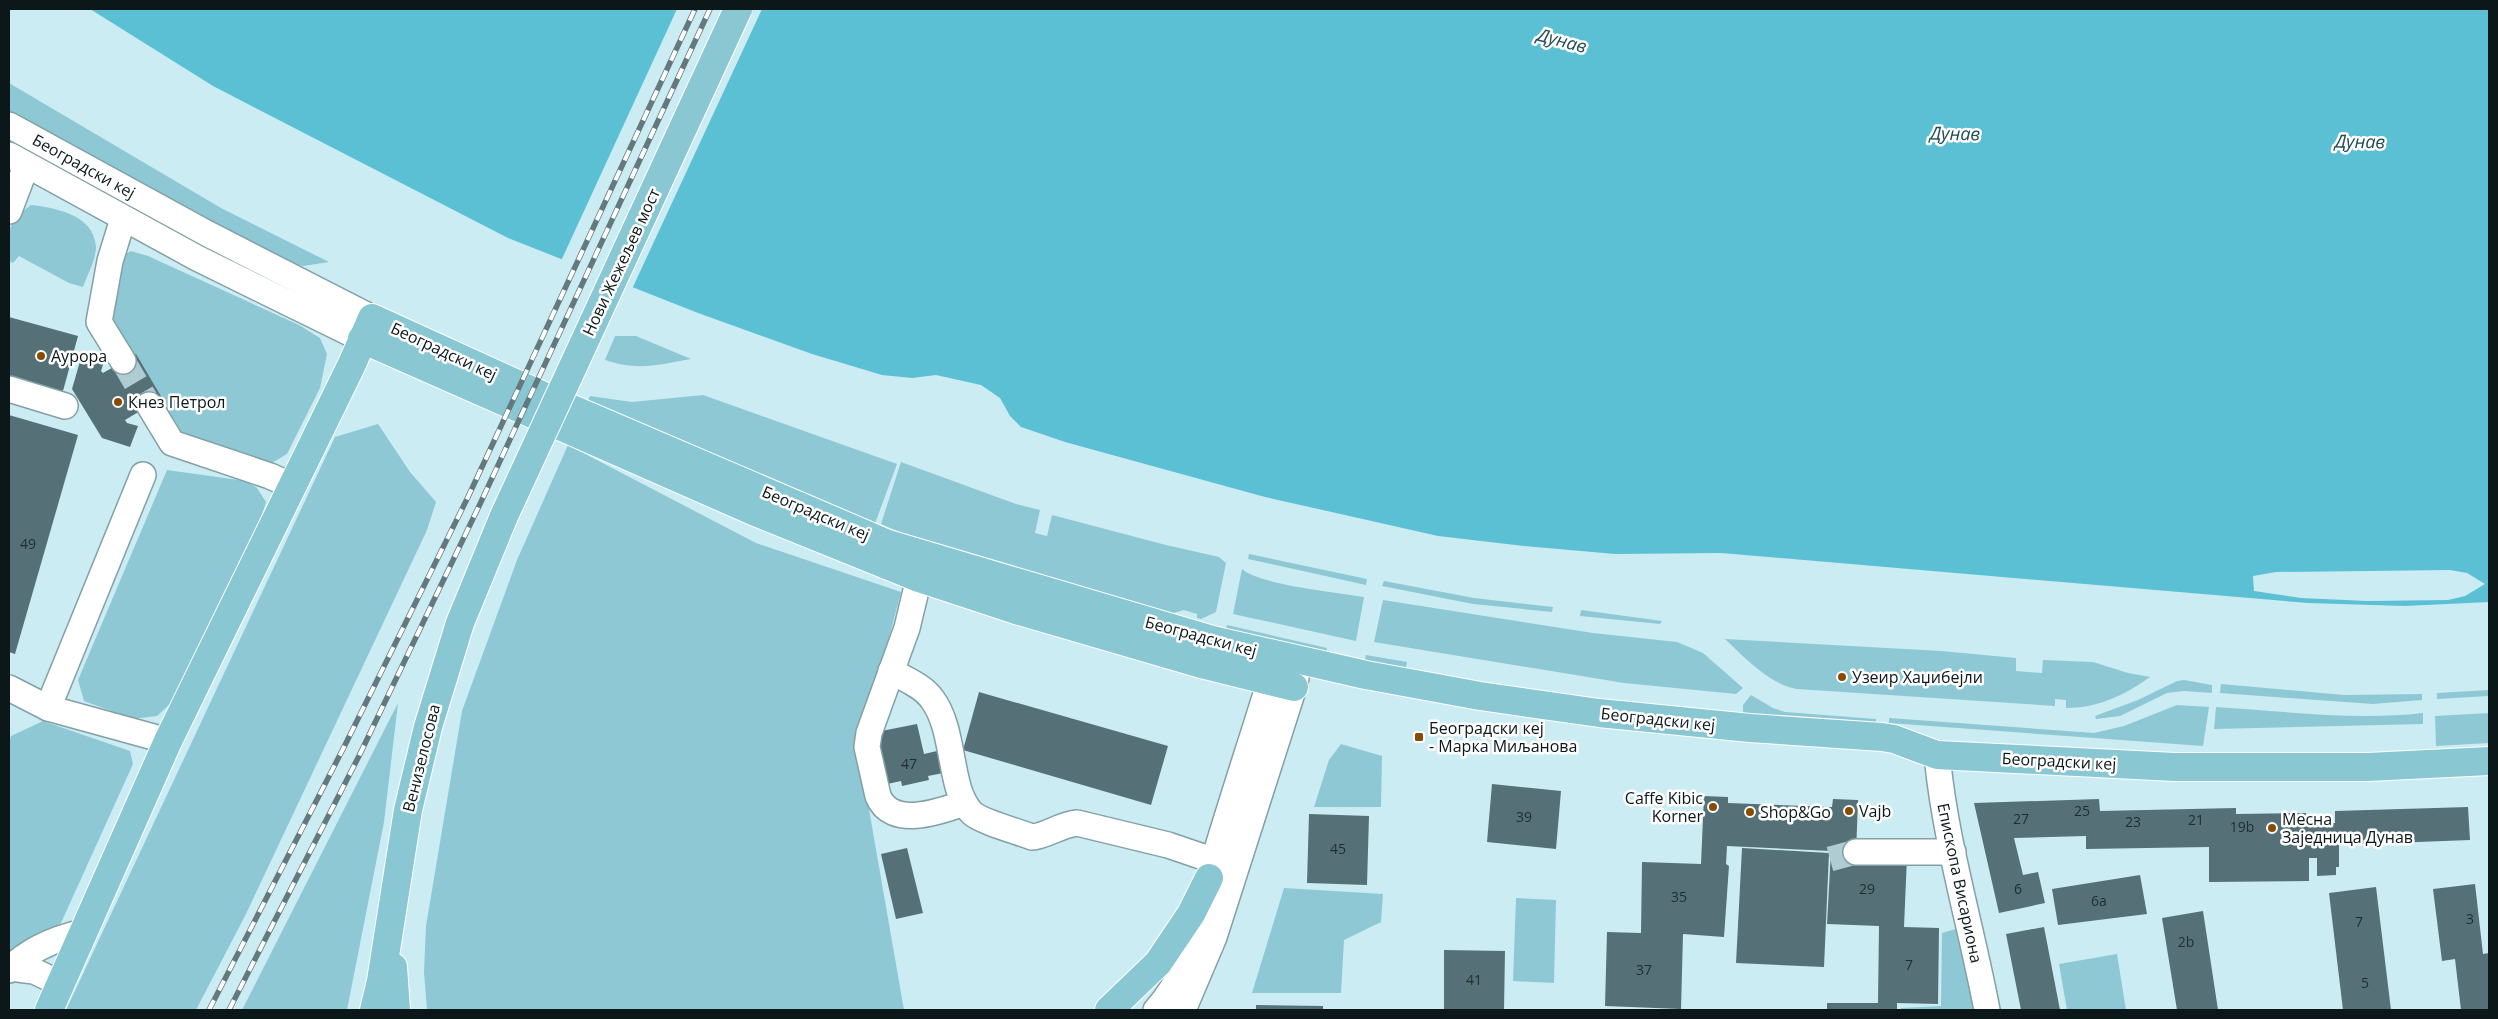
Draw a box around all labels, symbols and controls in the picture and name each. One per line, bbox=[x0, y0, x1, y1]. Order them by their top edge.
water label: Дунав bbox=[1533, 21, 1590, 58]
water label: Дунав bbox=[1928, 121, 1981, 145]
street label: Београдски кеј bbox=[28, 129, 140, 203]
water label: Дунав bbox=[2333, 129, 2386, 153]
street label: Нови Жежељев мост bbox=[577, 184, 665, 339]
street label: Београдски кеј bbox=[387, 317, 501, 385]
place label: Аурора bbox=[51, 345, 107, 367]
marker: Аурора bbox=[35, 350, 47, 362]
place label: Кнез Петрол bbox=[128, 391, 226, 413]
marker: Кнез Петрол bbox=[112, 396, 124, 408]
street label: Београдски кеј bbox=[759, 480, 873, 546]
house number: 49 bbox=[20, 534, 36, 553]
street label: Београдски кеј bbox=[1143, 611, 1259, 661]
place label: Узеир Хаџибејли bbox=[1852, 666, 1983, 688]
marker: Узеир Хаџибејли bbox=[1836, 671, 1848, 683]
street label: Венизелосова bbox=[397, 702, 445, 814]
street label: Београдски кеј bbox=[1600, 702, 1716, 736]
place label: Београдски кеј - Марка Миљанова bbox=[1429, 717, 1577, 757]
marker: Београдски кеј - Марка Миљанова bbox=[1413, 731, 1425, 743]
street label: Београдски кеј bbox=[2001, 747, 2117, 775]
house number: 47 bbox=[901, 754, 917, 773]
place label: Caffe Kibic Korner bbox=[1625, 787, 1703, 827]
place label: Vajb bbox=[1859, 800, 1891, 822]
marker: Caffe Kibic Korner bbox=[1707, 801, 1719, 813]
place label: Shop&Go bbox=[1760, 801, 1831, 823]
street label: Епископа Висариона bbox=[1932, 801, 1988, 965]
house number: 25 bbox=[2074, 801, 2090, 820]
marker: Vajb bbox=[1843, 805, 1855, 817]
marker: Shop&Go bbox=[1744, 806, 1756, 818]
house number: 39 bbox=[1516, 807, 1532, 826]
place label: Месна Заједница Дунав bbox=[2282, 808, 2413, 848]
house number: 27 bbox=[2013, 809, 2029, 828]
house number: 21 bbox=[2188, 810, 2204, 829]
house number: 23 bbox=[2125, 812, 2141, 831]
house number: 19b bbox=[2230, 817, 2254, 836]
marker: Месна Заједница Дунав bbox=[2266, 822, 2278, 834]
house number: 45 bbox=[1330, 839, 1346, 858]
house number: 29 bbox=[1859, 879, 1875, 898]
house number: 6 bbox=[2014, 879, 2022, 898]
house number: 35 bbox=[1671, 887, 1687, 906]
house number: 6a bbox=[2091, 891, 2107, 910]
house number: 3 bbox=[2466, 909, 2474, 928]
house number: 7 bbox=[2355, 912, 2363, 931]
house number: 2b bbox=[2178, 932, 2194, 951]
house number: 7 bbox=[1905, 955, 1913, 974]
house number: 37 bbox=[1636, 960, 1652, 979]
house number: 41 bbox=[1466, 970, 1482, 989]
house number: 5 bbox=[2361, 973, 2369, 992]

